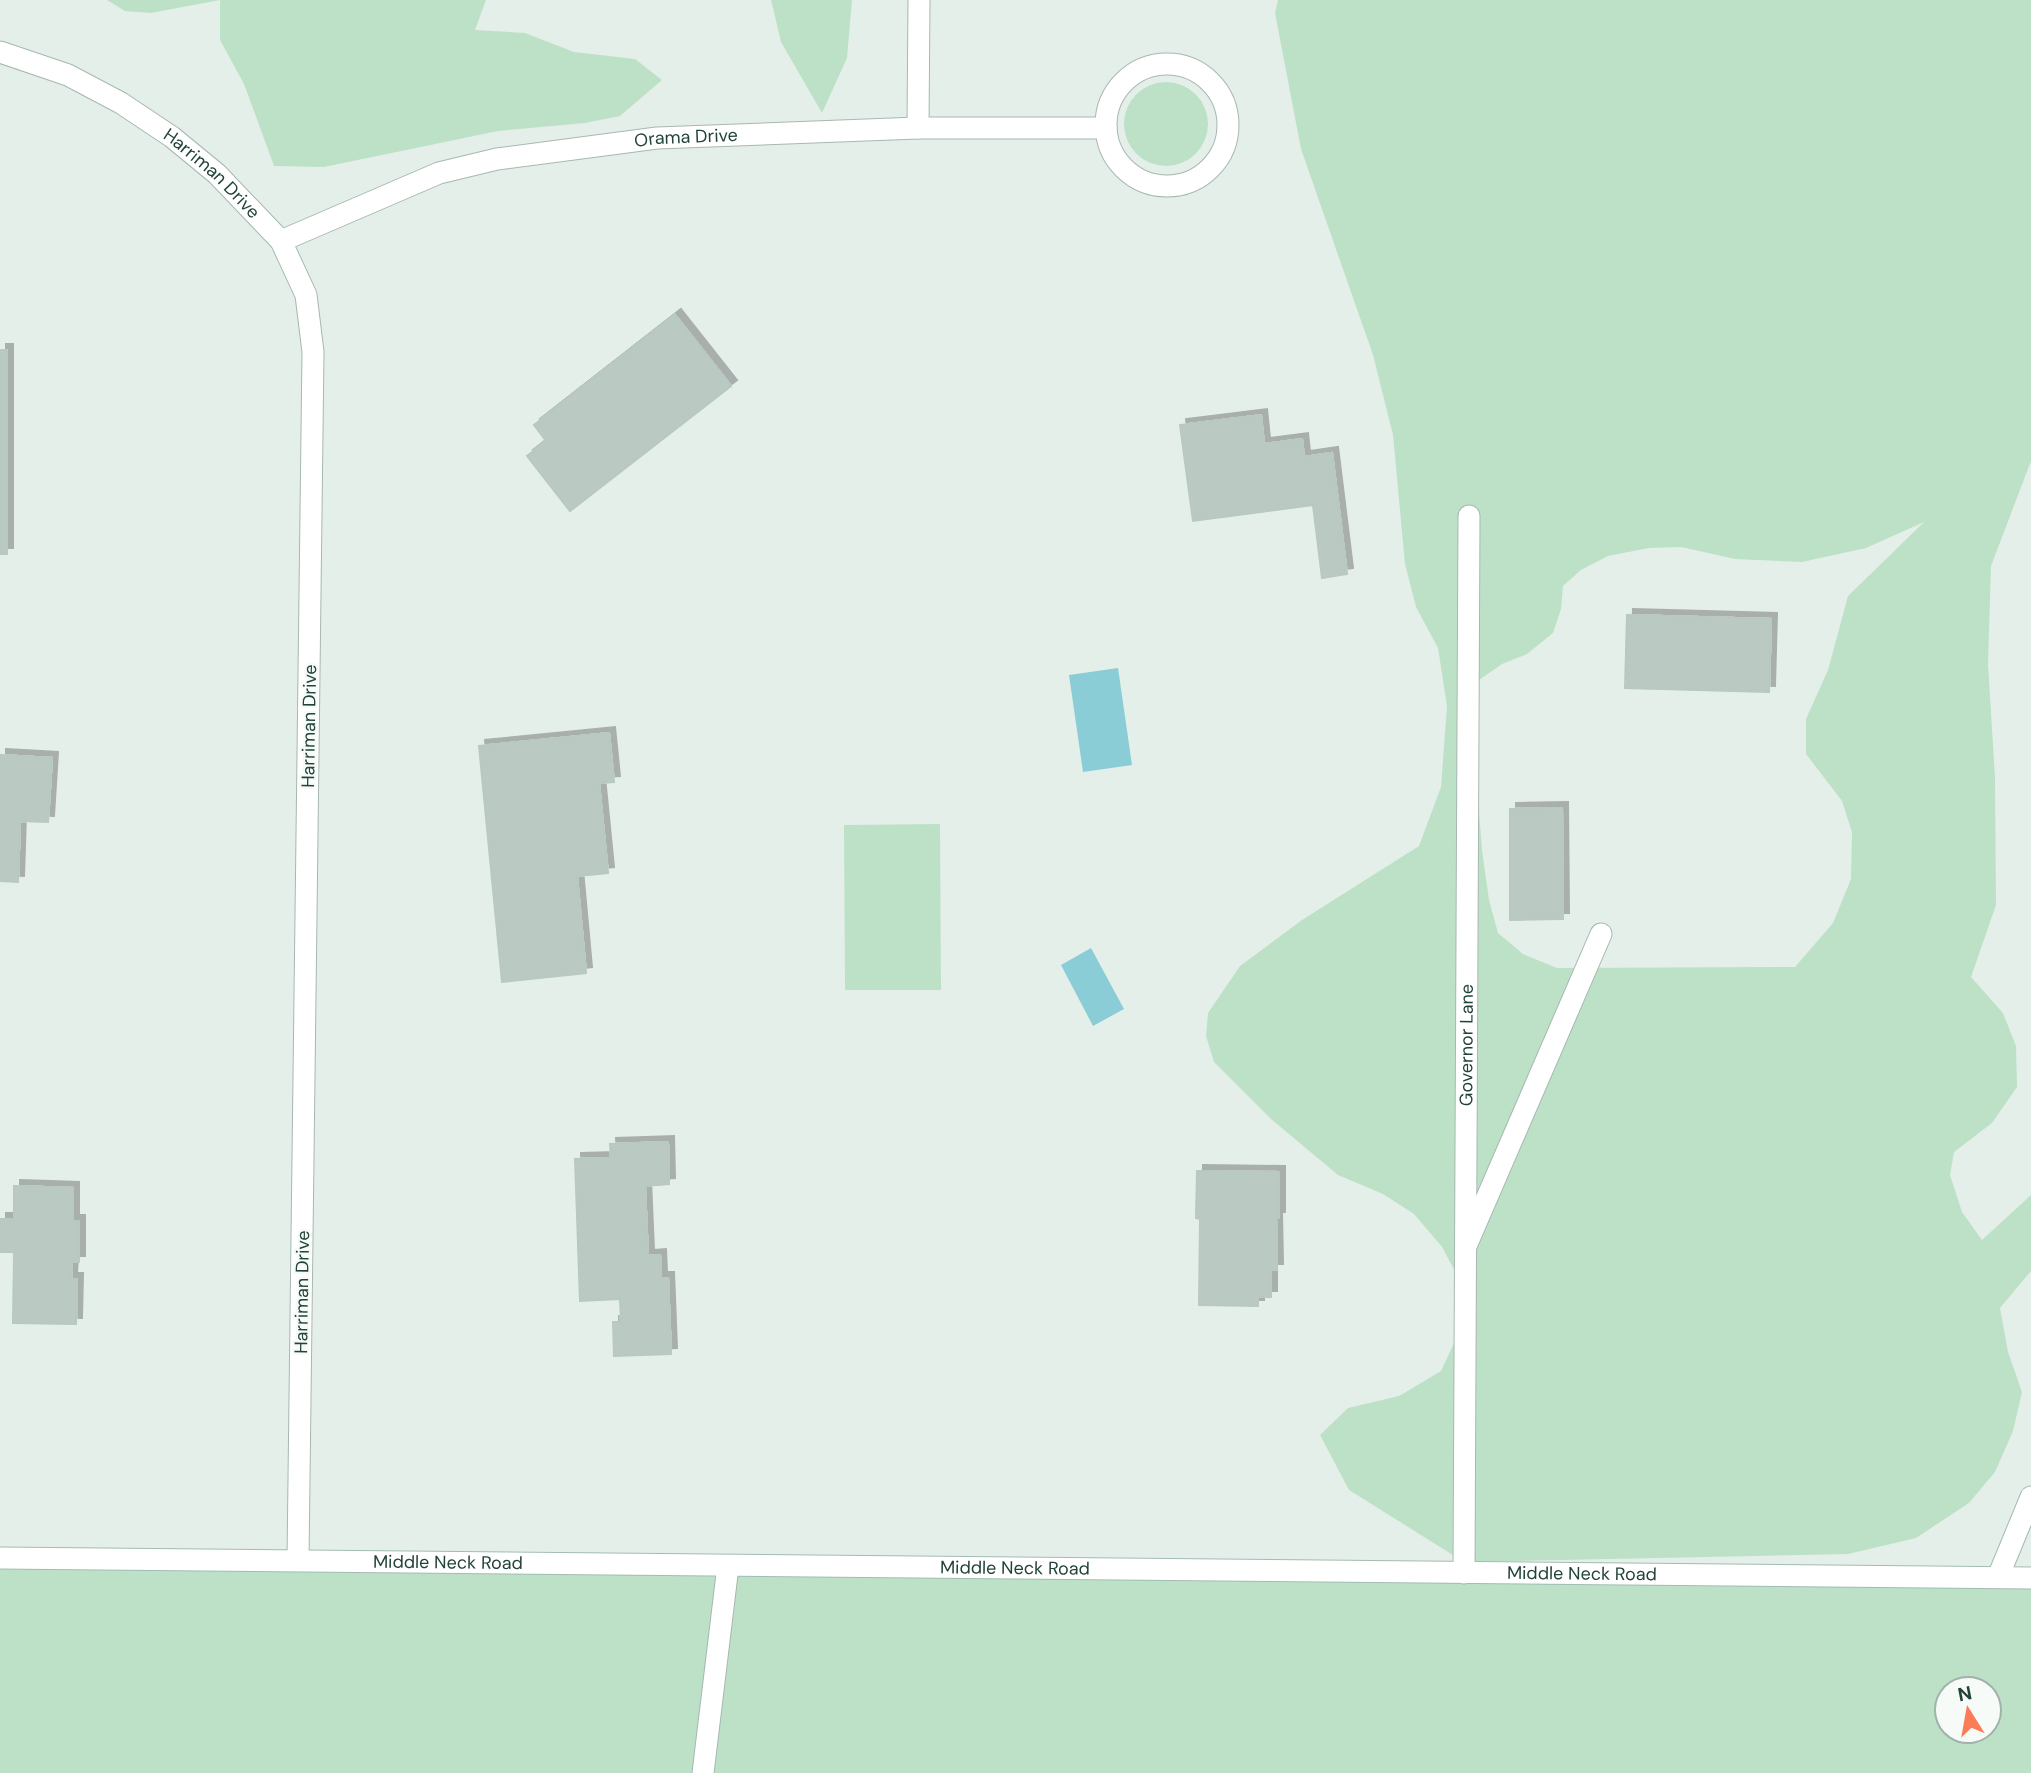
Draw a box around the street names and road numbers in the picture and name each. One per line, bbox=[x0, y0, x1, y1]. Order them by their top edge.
street label: Harriman Drive bbox=[159, 123, 265, 224]
street label: Orama Drive bbox=[633, 123, 738, 153]
street label: Harriman Drive bbox=[296, 664, 322, 788]
street label: Governor Lane bbox=[1454, 984, 1479, 1106]
street label: Harriman Drive bbox=[289, 1230, 315, 1354]
street label: Middle Neck Road bbox=[373, 1550, 523, 1575]
street label: Middle Neck Road bbox=[940, 1555, 1090, 1581]
street label: Middle Neck Road bbox=[1507, 1561, 1657, 1586]

